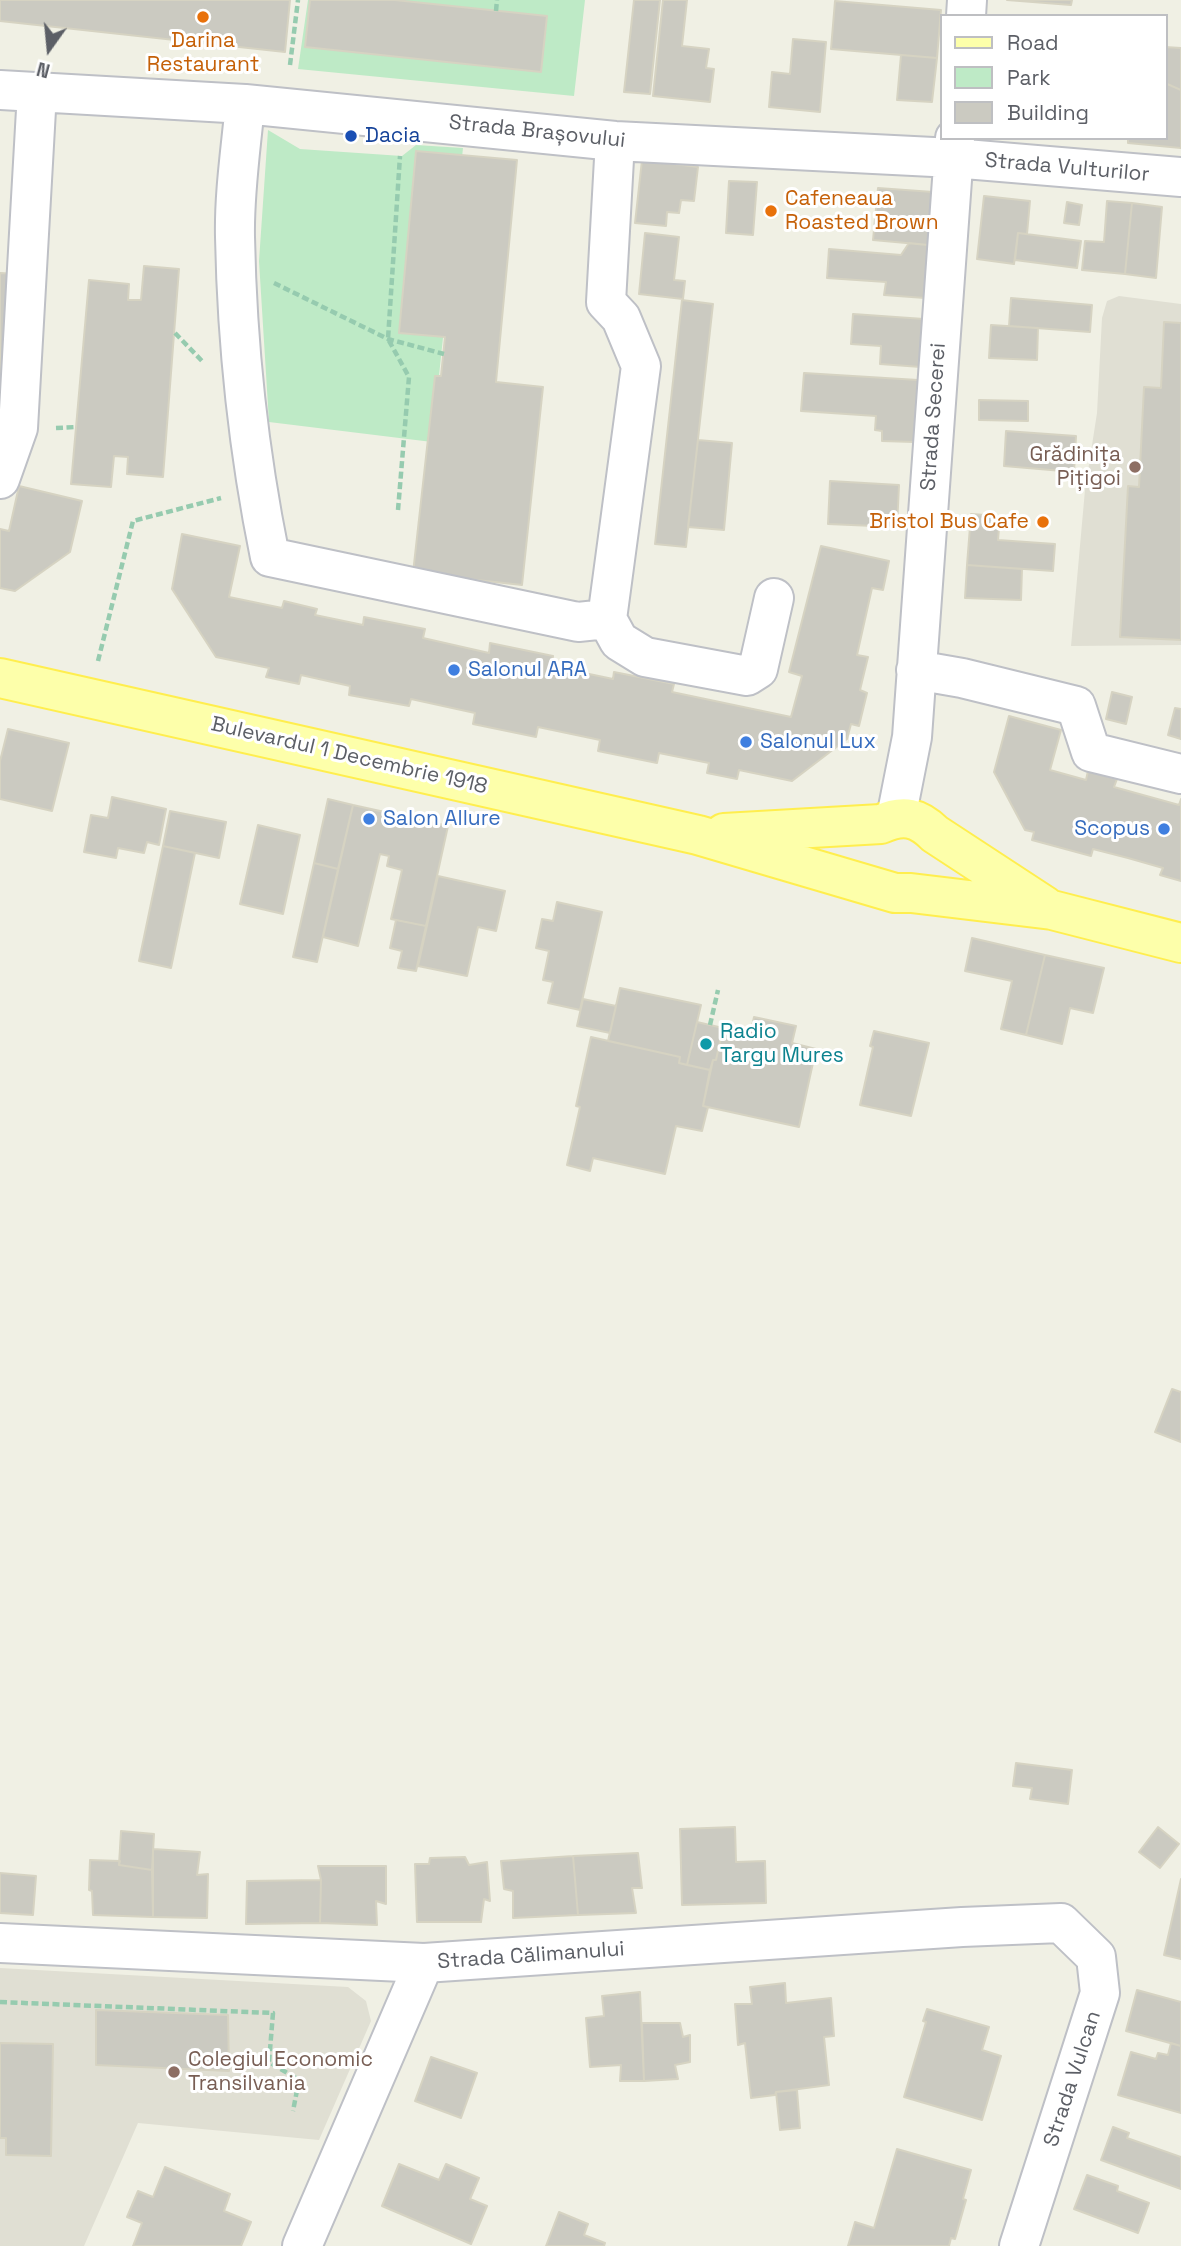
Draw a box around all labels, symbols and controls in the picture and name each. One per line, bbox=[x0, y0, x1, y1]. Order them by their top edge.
marker: Darina Restaurant bbox=[195, 9, 211, 25]
north arrow bbox=[14, 14, 84, 84]
legend bbox=[940, 14, 1167, 140]
place label: Darina Restaurant bbox=[147, 28, 259, 78]
text: Road bbox=[1007, 29, 1059, 56]
text: N bbox=[34, 56, 53, 83]
text: Park bbox=[1007, 64, 1051, 91]
text: Building bbox=[1007, 99, 1089, 126]
street label: Strada Brașovului bbox=[448, 110, 626, 154]
place label: Dacia bbox=[365, 123, 420, 149]
marker: Dacia bbox=[343, 128, 359, 144]
street label: Strada Vulturilor bbox=[984, 148, 1150, 188]
place label: Cafeneaua Roasted Brown bbox=[785, 186, 939, 236]
marker: Cafeneaua Roasted Brown bbox=[763, 203, 779, 219]
street label: Strada Secerei bbox=[916, 342, 952, 492]
place label: Grădinița Pițigoi bbox=[1029, 442, 1121, 492]
marker: Grădinița Pițigoi bbox=[1127, 459, 1143, 475]
place label: Bristol Bus Cafe bbox=[869, 509, 1029, 535]
marker: Bristol Bus Cafe bbox=[1035, 514, 1051, 530]
place label: Salonul ARA bbox=[468, 657, 587, 683]
marker: Salonul ARA bbox=[446, 662, 462, 678]
street label: Bulevardul 1 Decembrie 1918 bbox=[208, 712, 490, 800]
place label: Salonul Lux bbox=[760, 729, 876, 755]
marker: Salonul Lux bbox=[738, 734, 754, 750]
place label: Salon Allure bbox=[383, 806, 501, 832]
marker: Salon Allure bbox=[361, 811, 377, 827]
place label: Scopus bbox=[1074, 816, 1150, 842]
marker: Scopus bbox=[1156, 821, 1172, 837]
place label: Radio Targu Mures bbox=[720, 1019, 844, 1069]
marker: Radio Targu Mures bbox=[698, 1036, 714, 1052]
street label: Strada Călimanului bbox=[437, 1937, 625, 1975]
street label: Strada Vulcan bbox=[1039, 2008, 1107, 2150]
place label: Colegiul Economic Transilvania bbox=[188, 2047, 373, 2097]
marker: Colegiul Economic Transilvania bbox=[166, 2064, 182, 2080]

